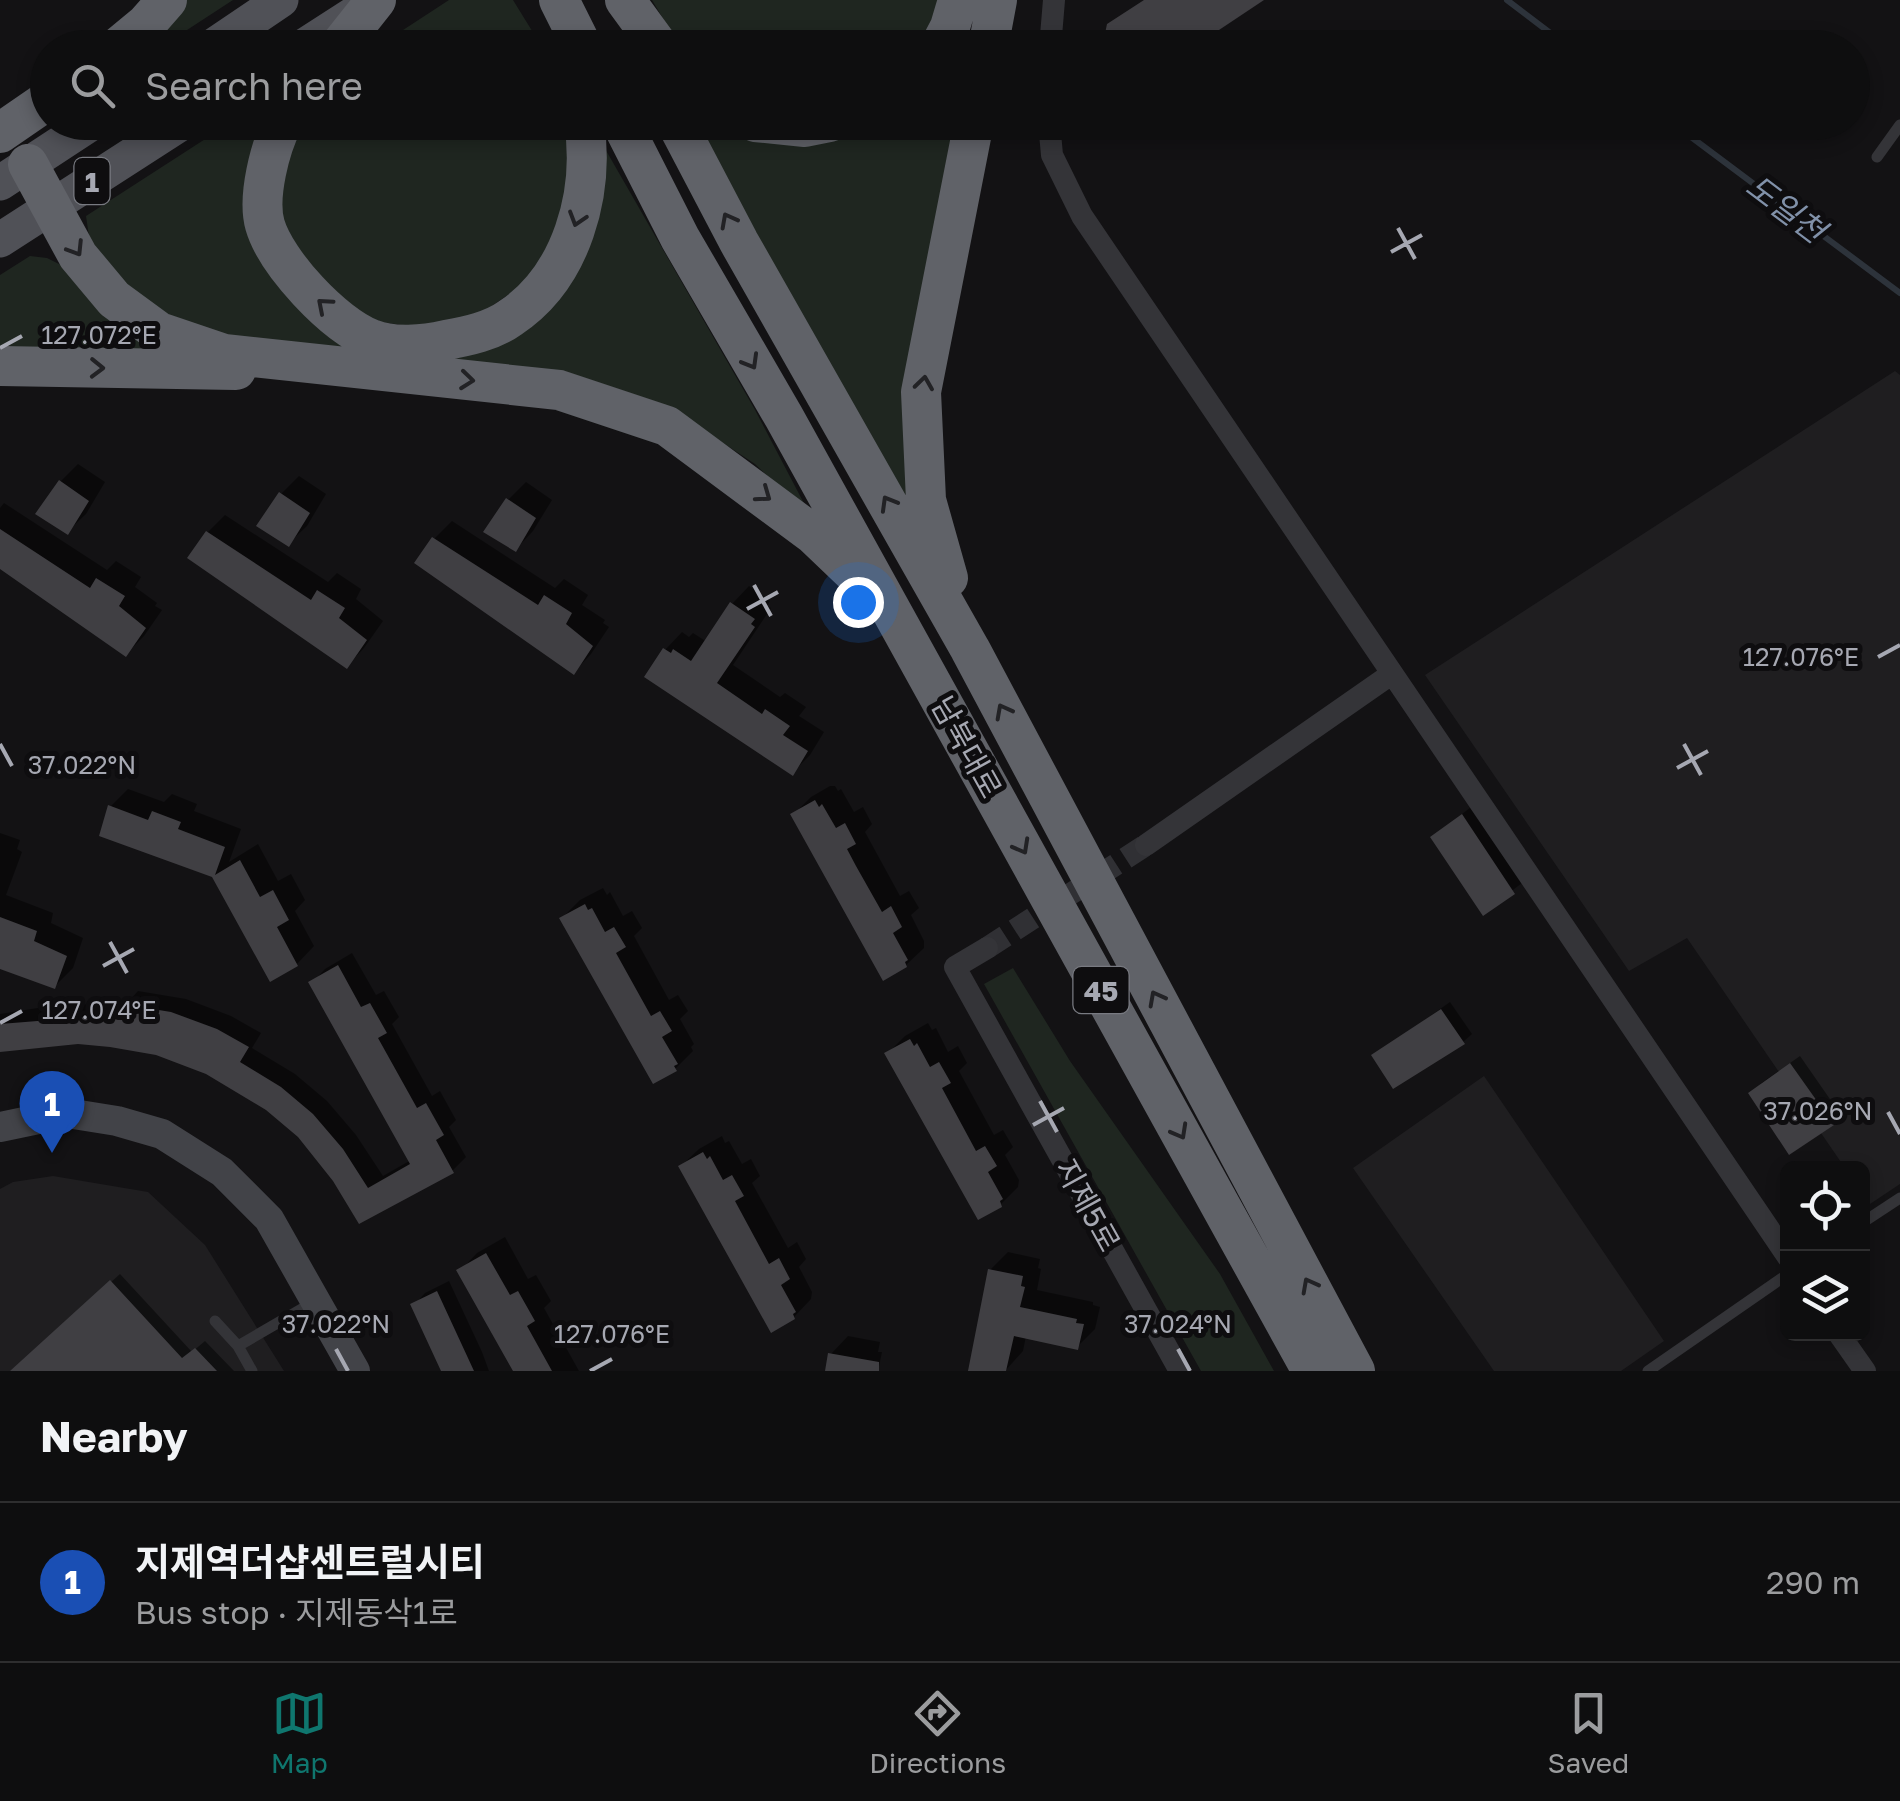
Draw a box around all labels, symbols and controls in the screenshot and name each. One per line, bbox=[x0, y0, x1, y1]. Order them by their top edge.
search box bbox=[30, 30, 1870, 140]
icon: search bbox=[65, 58, 120, 113]
text: Search here bbox=[145, 63, 363, 108]
road number: 1 bbox=[74, 158, 110, 204]
water label: 도일천 bbox=[1739, 166, 1836, 252]
one-way arrow bbox=[568, 209, 589, 226]
one-way arrow bbox=[721, 213, 740, 231]
one-way arrow bbox=[63, 239, 82, 257]
one-way arrow bbox=[318, 299, 336, 317]
text: 127.072°E bbox=[41, 319, 157, 350]
one-way arrow bbox=[739, 351, 759, 369]
one-way arrow bbox=[90, 358, 106, 379]
one-way arrow bbox=[460, 369, 476, 391]
one-way arrow bbox=[912, 375, 933, 391]
one-way arrow bbox=[752, 483, 771, 502]
one-way arrow bbox=[880, 496, 900, 514]
your location bbox=[833, 577, 884, 628]
text: 127.076°E bbox=[1743, 641, 1859, 672]
street label: 남북대로 bbox=[924, 690, 1010, 804]
one-way arrow bbox=[996, 704, 1016, 722]
text: 37.022°N bbox=[28, 749, 136, 780]
one-way arrow bbox=[1010, 837, 1030, 855]
road number: 45 bbox=[1074, 967, 1128, 1013]
one-way arrow bbox=[1148, 991, 1168, 1009]
text: 127.074°E bbox=[41, 994, 157, 1025]
pin: 1 bbox=[20, 1070, 84, 1153]
text: 37.026°N bbox=[1763, 1095, 1873, 1126]
one-way arrow bbox=[1167, 1121, 1187, 1139]
street label: 지제5로 bbox=[1048, 1152, 1128, 1258]
map controls bbox=[1780, 1161, 1870, 1341]
button: locate bbox=[1780, 1161, 1870, 1251]
button: layers bbox=[1780, 1251, 1870, 1341]
one-way arrow bbox=[1301, 1278, 1321, 1296]
text: 37.022°N bbox=[282, 1308, 390, 1339]
text: 37.024°N bbox=[1124, 1308, 1232, 1339]
text: 127.076°E bbox=[554, 1318, 670, 1349]
text: Nearby bbox=[40, 1411, 188, 1461]
text: 지제역더샵센트럴시티 bbox=[135, 1539, 485, 1584]
text: 1 bbox=[64, 1563, 81, 1601]
text: 290 m bbox=[1766, 1563, 1860, 1601]
text: Bus stop · 지제동삭1로 bbox=[135, 1593, 458, 1631]
tab: Map bbox=[271, 1686, 328, 1779]
tab: Directions bbox=[869, 1686, 1006, 1779]
tab: Saved bbox=[1547, 1686, 1629, 1779]

